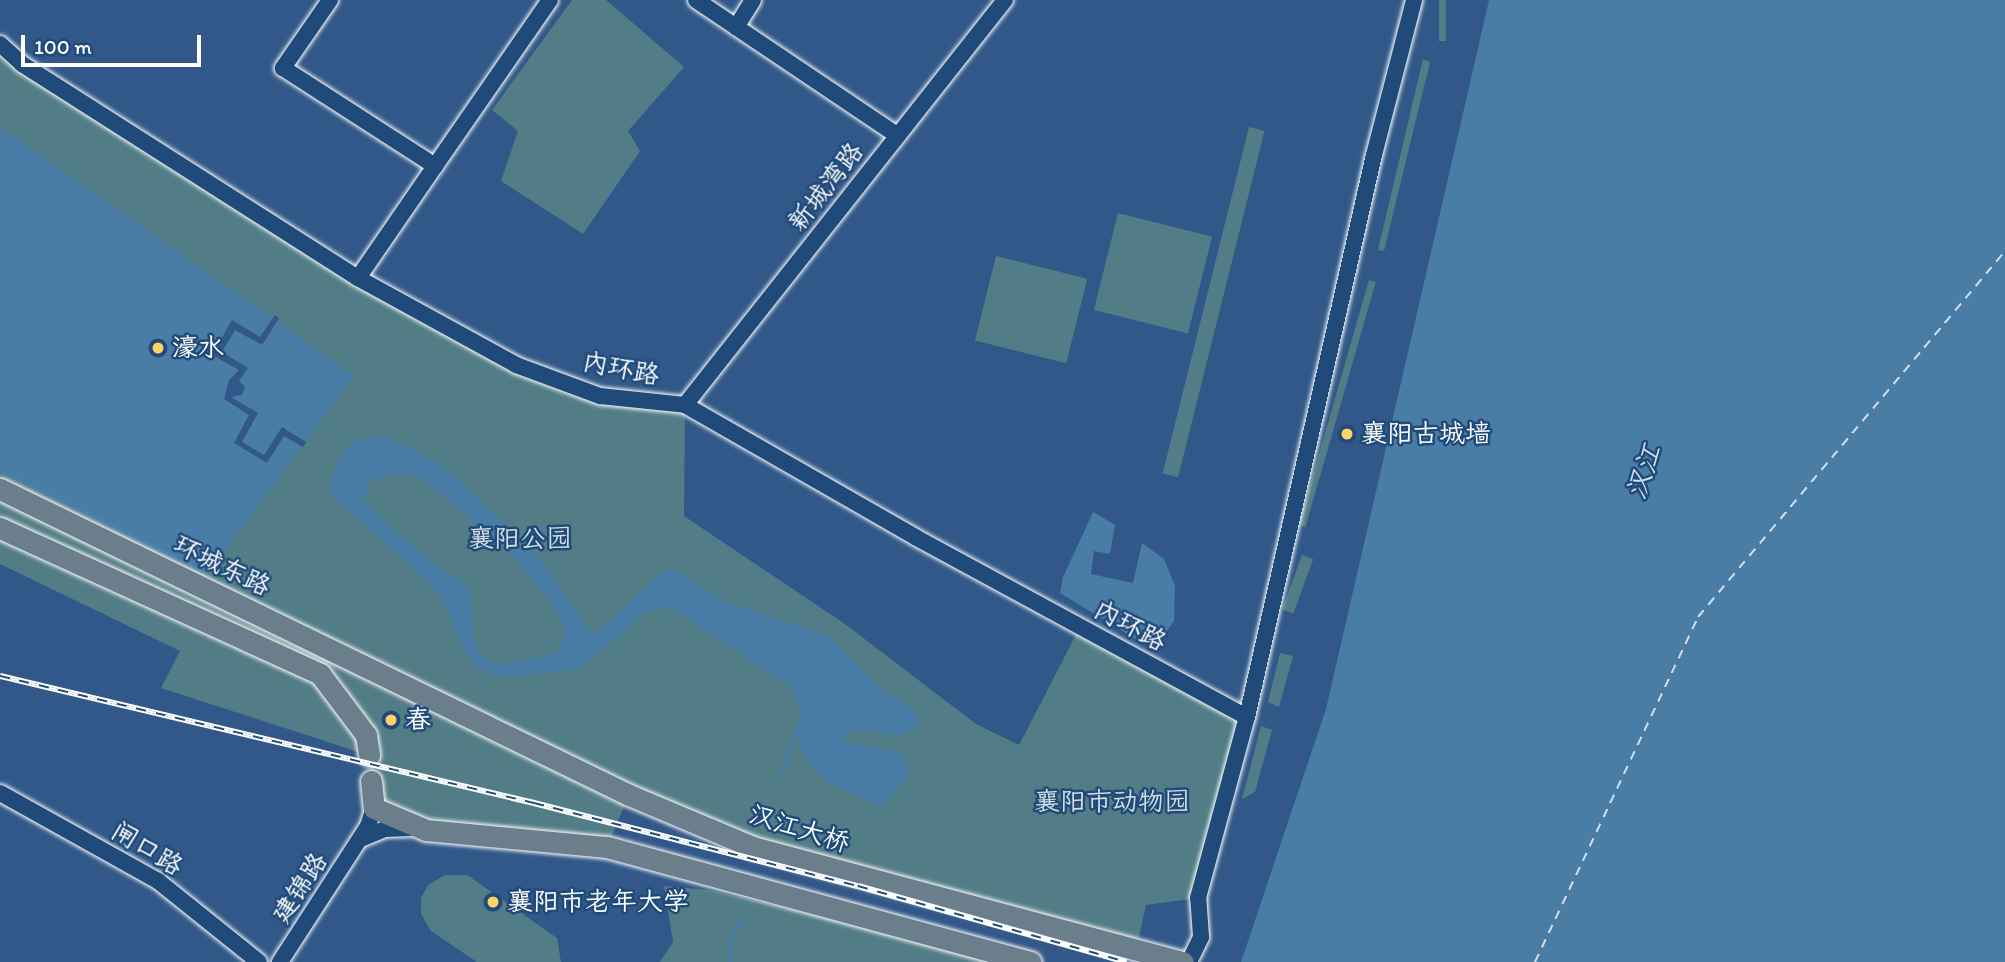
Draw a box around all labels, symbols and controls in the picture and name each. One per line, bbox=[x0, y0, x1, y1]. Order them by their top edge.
scale bar bbox=[24, 21, 205, 65]
text: 100 m bbox=[34, 34, 92, 59]
street label: 新城湾路 bbox=[782, 136, 870, 238]
place label: 濠水 bbox=[172, 332, 224, 364]
marker: 濠水 bbox=[150, 340, 166, 356]
street label: 内环路 bbox=[580, 346, 662, 392]
place label: 襄阳古城墙 bbox=[1361, 418, 1491, 450]
marker: 襄阳古城墙 bbox=[1339, 426, 1355, 442]
water label: 汉江 bbox=[1618, 440, 1668, 504]
park label: 襄阳公园 bbox=[468, 523, 572, 555]
street label: 环城东路 bbox=[168, 529, 276, 603]
street label: 内环路 bbox=[1088, 594, 1172, 658]
place label: 春 bbox=[405, 704, 431, 736]
marker: 春 bbox=[383, 712, 399, 728]
park label: 襄阳市动物园 bbox=[1034, 786, 1190, 818]
street label: 汉江大桥 bbox=[745, 799, 853, 859]
street label: 闸口路 bbox=[106, 816, 188, 882]
street label: 建锦路 bbox=[266, 847, 334, 929]
place label: 襄阳市老年大学 bbox=[507, 886, 689, 918]
marker: 襄阳市老年大学 bbox=[485, 894, 501, 910]

